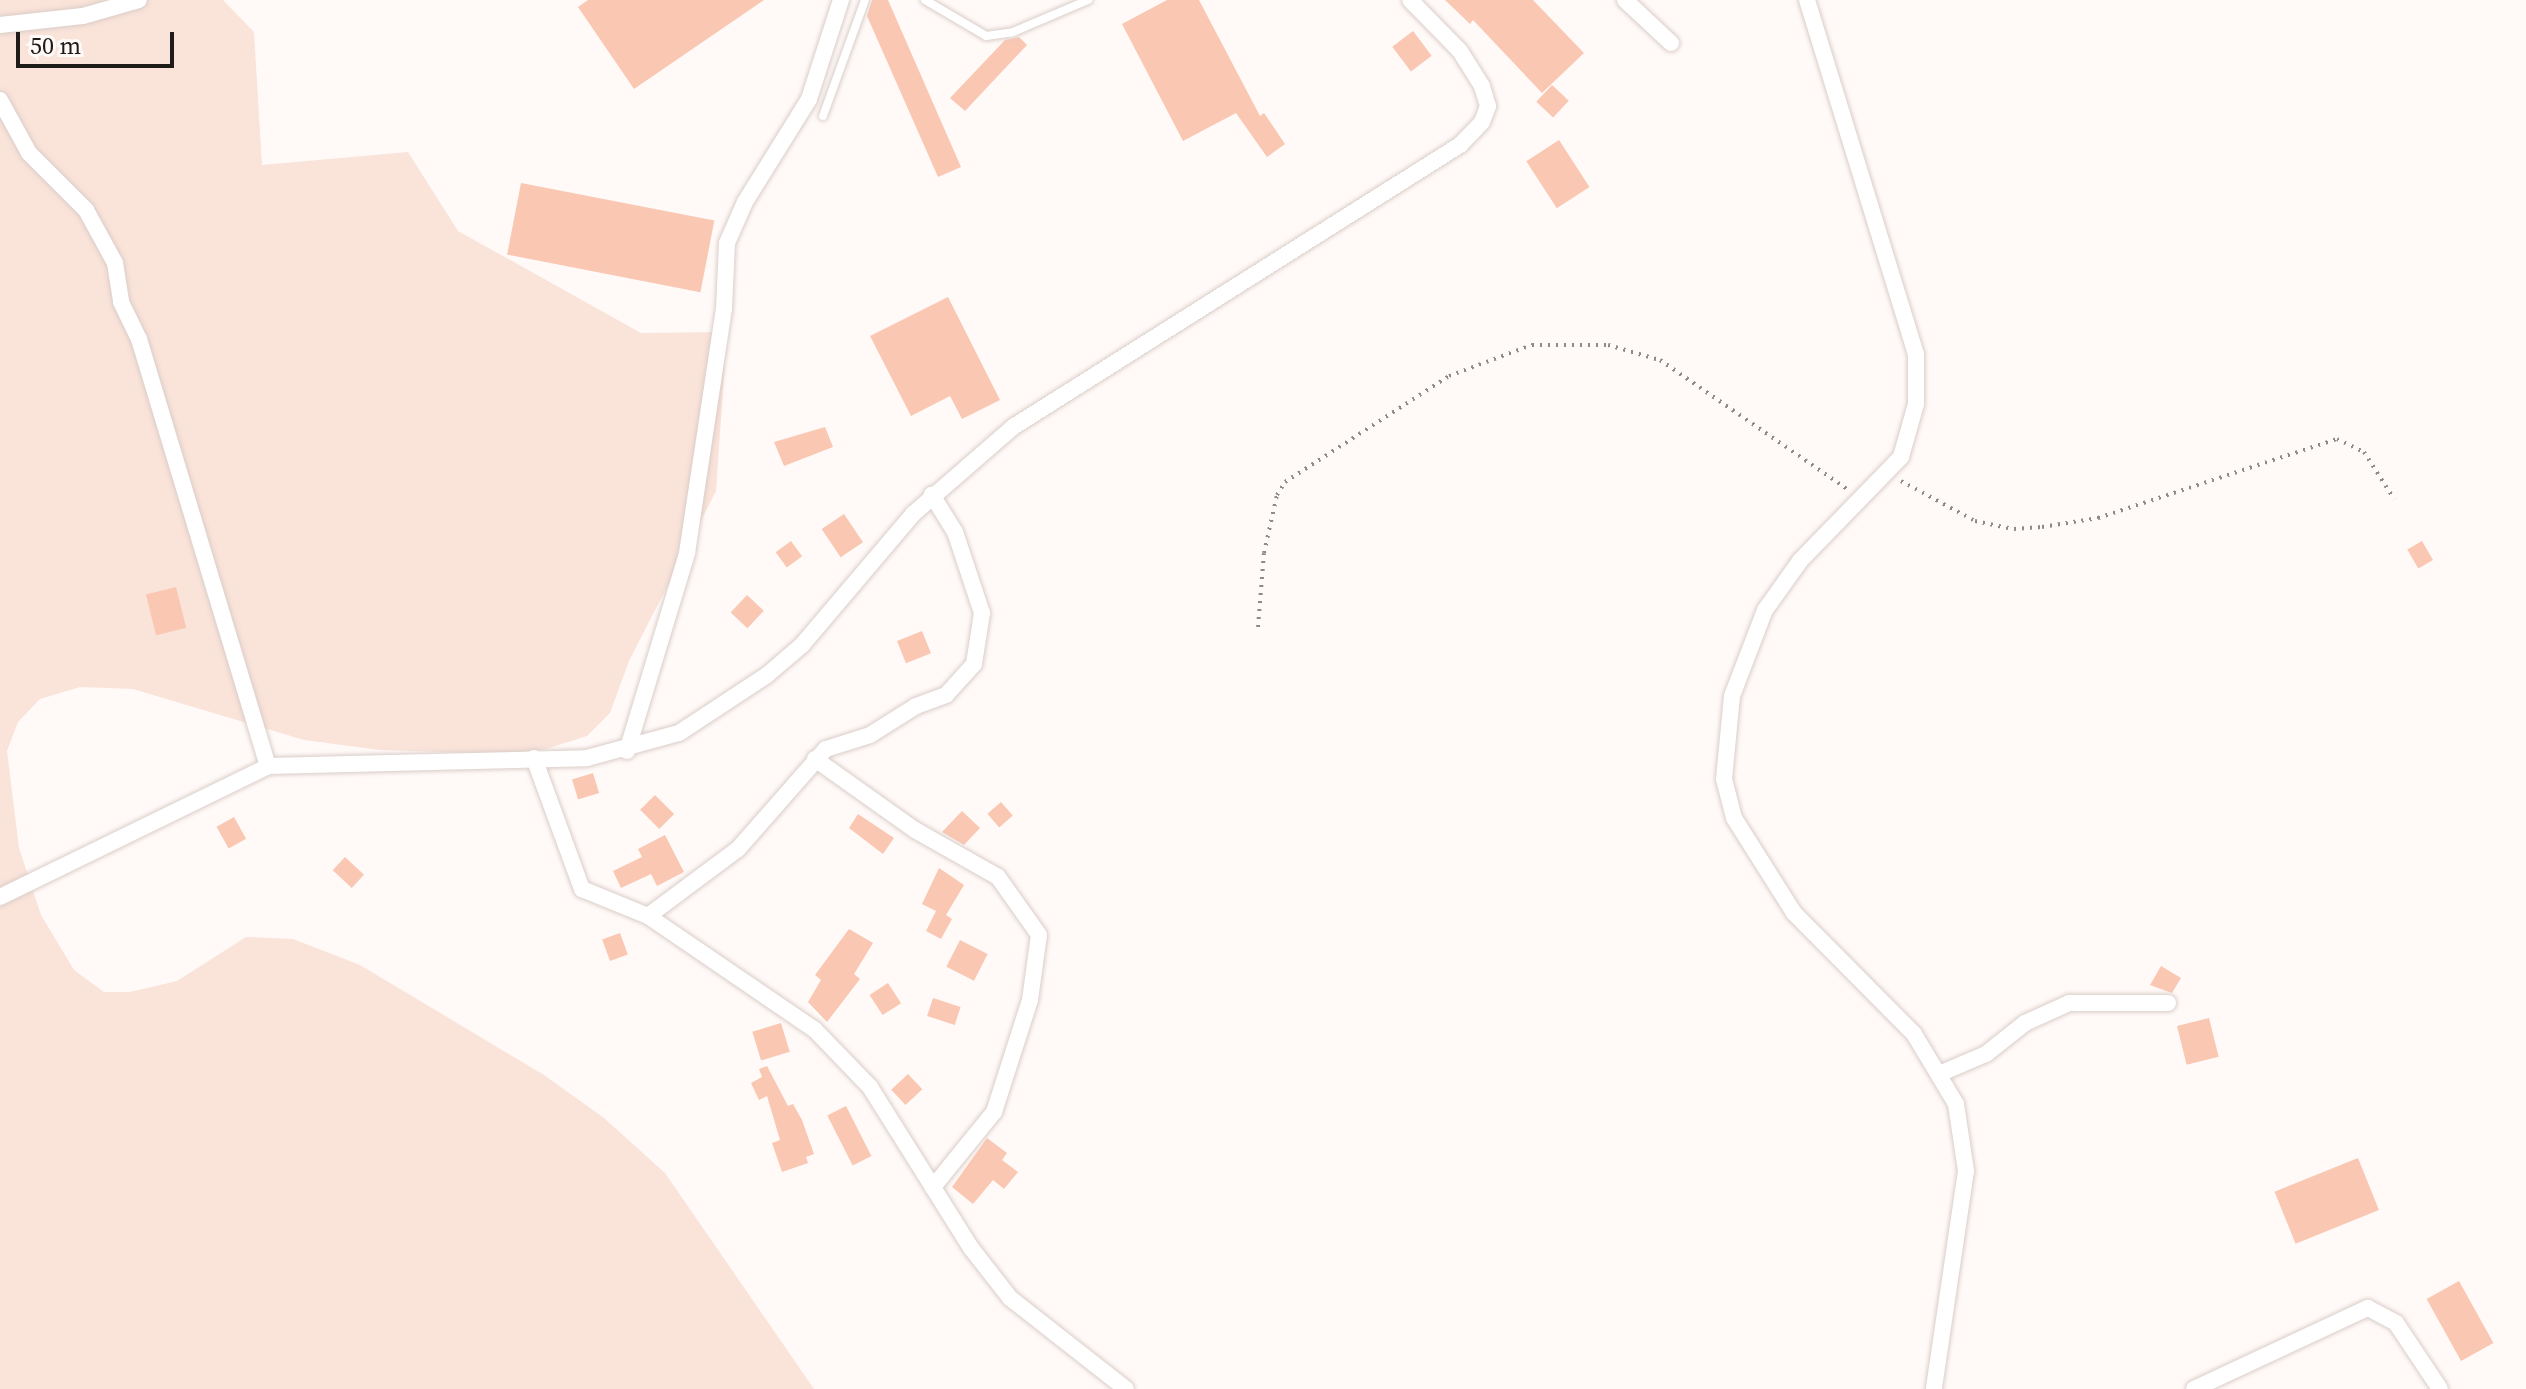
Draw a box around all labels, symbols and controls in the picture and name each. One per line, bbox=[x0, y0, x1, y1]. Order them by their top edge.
scale bar bbox=[20, 16, 178, 66]
text: 50 m bbox=[30, 29, 81, 62]

